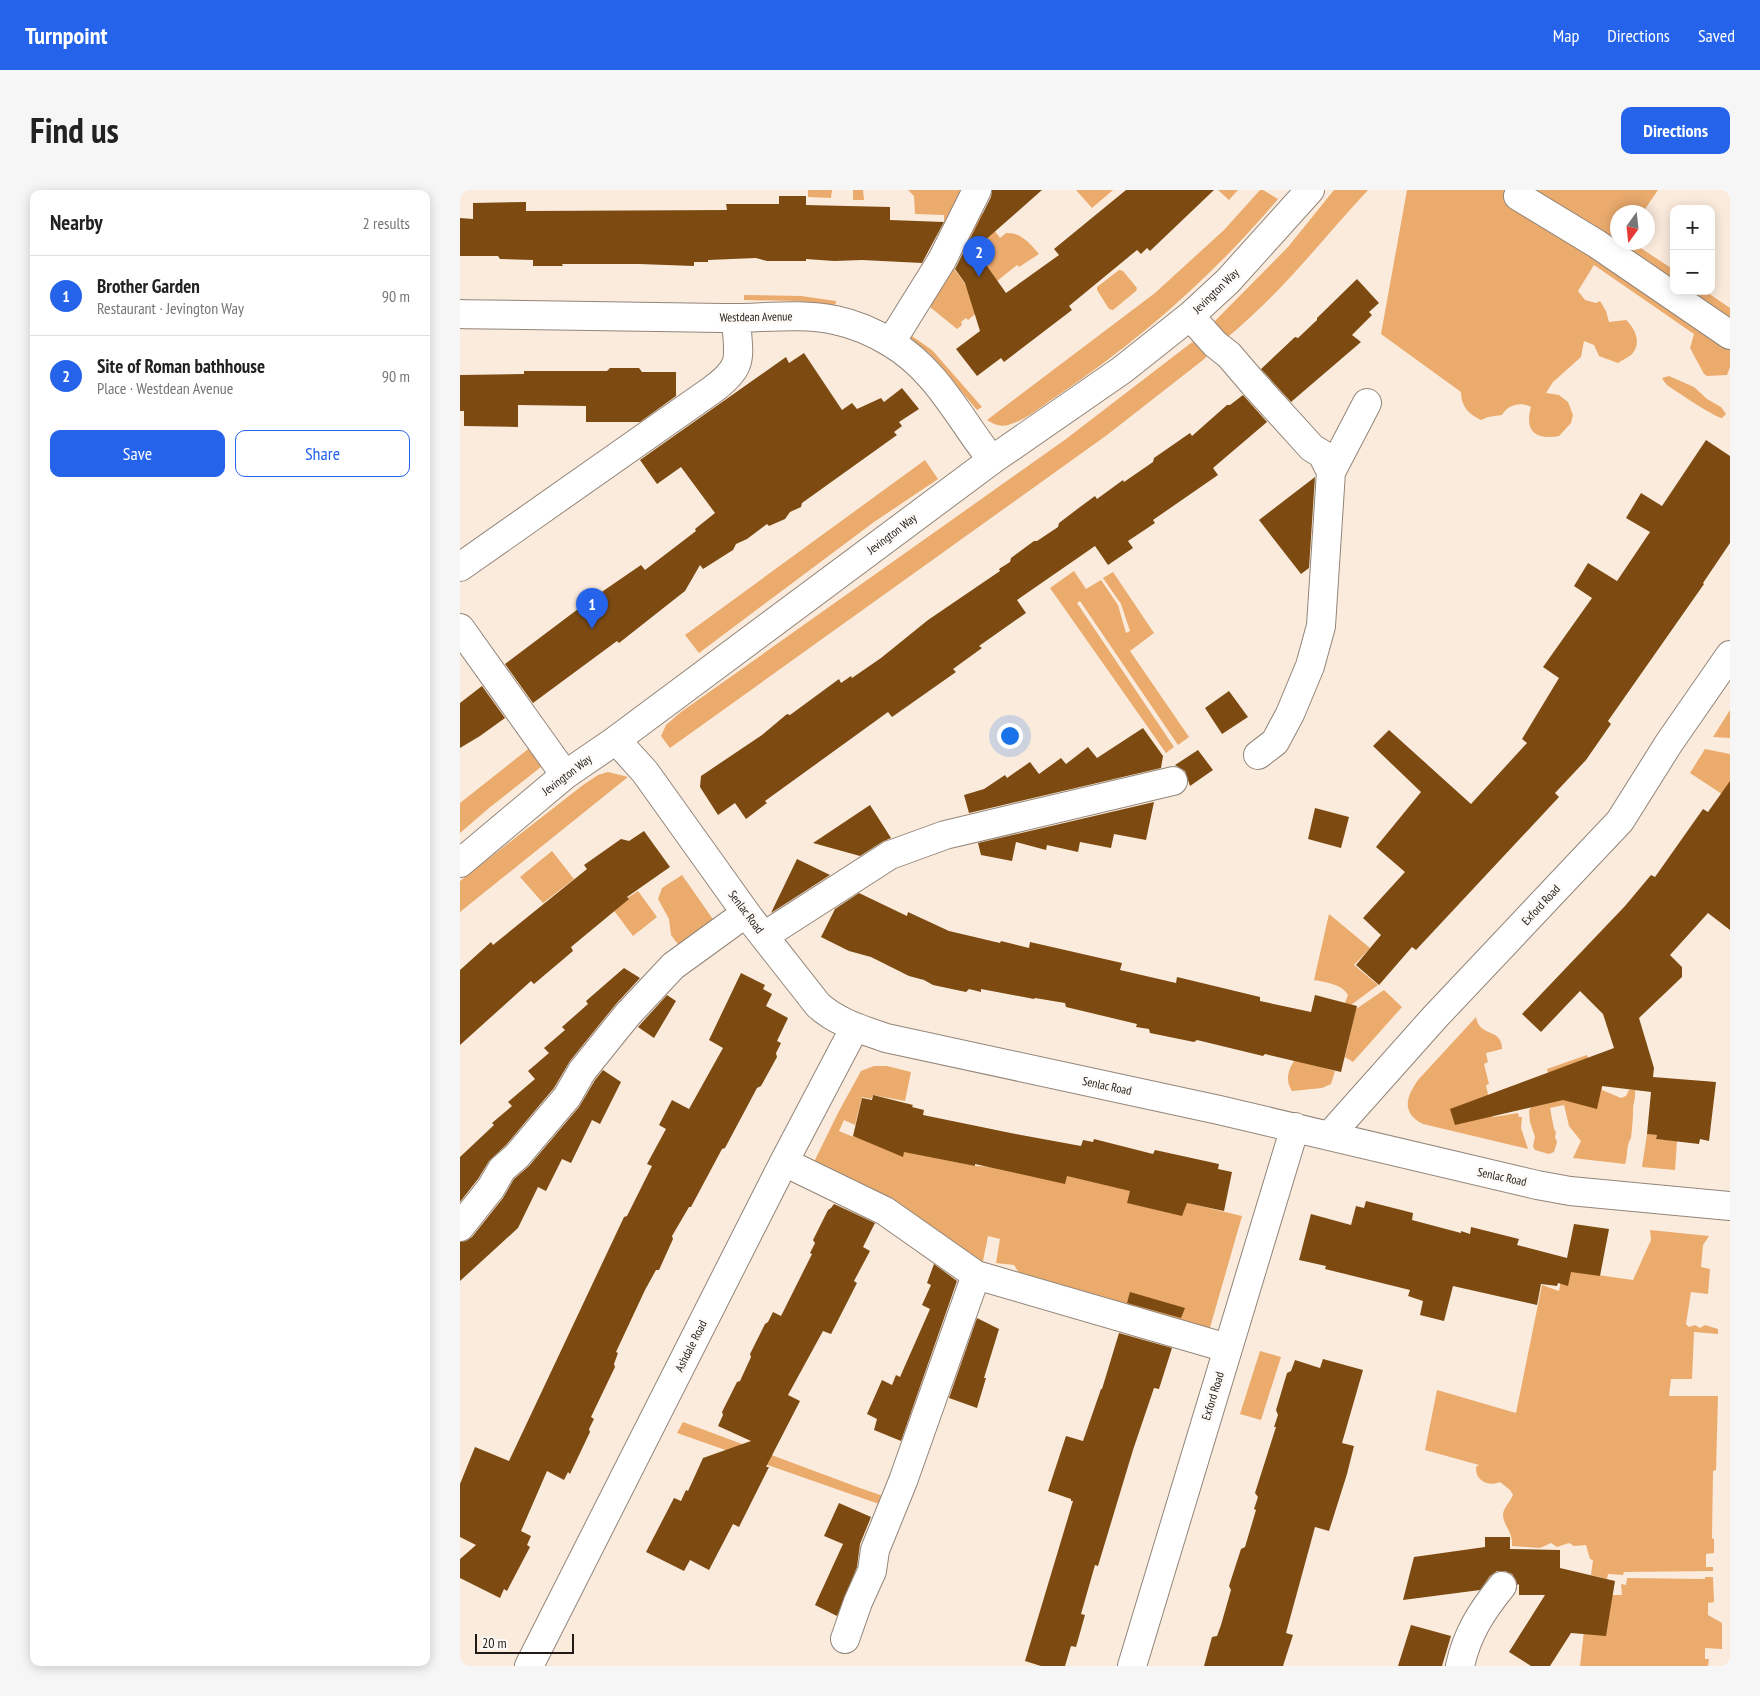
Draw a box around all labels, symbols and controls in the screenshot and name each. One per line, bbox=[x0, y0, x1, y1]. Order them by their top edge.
text: Turnpoint bbox=[25, 20, 107, 51]
text: Map bbox=[1553, 24, 1579, 47]
text: Directions bbox=[1607, 24, 1670, 47]
text: Saved bbox=[1698, 24, 1735, 47]
text: Find us bbox=[30, 107, 119, 153]
button: Directions bbox=[1621, 107, 1730, 154]
north arrow bbox=[1610, 205, 1655, 250]
map controls bbox=[1670, 205, 1715, 295]
button: + bbox=[1670, 205, 1715, 250]
text: Nearby bbox=[50, 209, 103, 236]
text: 2 results bbox=[363, 213, 410, 233]
pin: 2 bbox=[963, 236, 995, 277]
button: − bbox=[1670, 250, 1715, 295]
street label: Jevington Way bbox=[1189, 265, 1242, 317]
text: Brother Garden bbox=[97, 274, 200, 298]
text: 1 bbox=[62, 286, 70, 306]
text: 90 m bbox=[382, 286, 410, 306]
text: Restaurant · Jevington Way bbox=[97, 298, 244, 318]
street label: Westdean Avenue bbox=[719, 308, 793, 325]
text: Site of Roman bathhouse bbox=[97, 354, 265, 378]
text: 2 bbox=[62, 366, 70, 386]
text: 90 m bbox=[382, 366, 410, 386]
text: Place · Westdean Avenue bbox=[97, 378, 233, 398]
button: Save bbox=[50, 430, 225, 477]
button: Share bbox=[235, 430, 410, 477]
street label: Jevington Way bbox=[863, 510, 920, 558]
pin: 1 bbox=[576, 588, 608, 629]
your location bbox=[997, 723, 1023, 749]
street label: Jevington Way bbox=[538, 751, 595, 799]
street label: Exford Road bbox=[1518, 881, 1563, 928]
street label: Senlac Road bbox=[725, 887, 767, 936]
street label: Senlac Road bbox=[1081, 1073, 1133, 1098]
street label: Senlac Road bbox=[1476, 1164, 1528, 1189]
street label: Ashdale Road bbox=[671, 1318, 710, 1374]
street label: Exford Road bbox=[1198, 1370, 1227, 1422]
scale bar bbox=[475, 1631, 574, 1654]
text: 20 m bbox=[482, 1634, 507, 1652]

